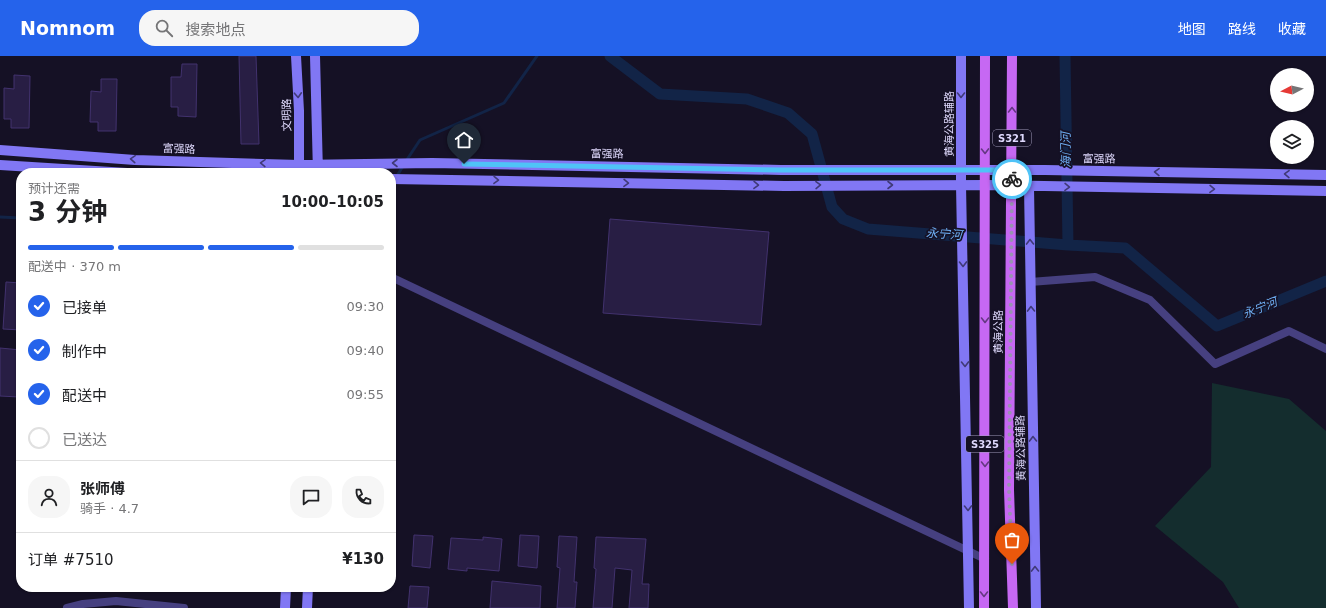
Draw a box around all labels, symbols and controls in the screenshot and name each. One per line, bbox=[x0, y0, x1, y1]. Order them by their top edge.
search box bbox=[139, 10, 419, 46]
text: Nomnom bbox=[20, 17, 115, 39]
icon: search bbox=[153, 17, 175, 39]
text: 搜索地点 bbox=[185, 21, 245, 39]
text: 地图 bbox=[1178, 21, 1206, 37]
text: 路线 bbox=[1228, 21, 1256, 37]
text: 收藏 bbox=[1278, 21, 1306, 37]
north arrow bbox=[1270, 68, 1314, 112]
map controls bbox=[1270, 68, 1314, 164]
street label: 黄海公路辅路 bbox=[943, 91, 956, 157]
one-way arrow bbox=[294, 92, 303, 98]
one-way arrow bbox=[957, 92, 965, 98]
street label: 文明路 bbox=[280, 98, 294, 132]
one-way arrow bbox=[1008, 107, 1016, 113]
button: layers bbox=[1270, 120, 1314, 164]
pin bbox=[447, 123, 481, 164]
icon: home bbox=[453, 129, 475, 151]
road number: S321 bbox=[993, 130, 1031, 146]
water label: 海门河 bbox=[1059, 130, 1073, 168]
street label: 富强路 bbox=[162, 142, 196, 156]
street label: 富强路 bbox=[590, 147, 624, 161]
one-way arrow bbox=[981, 148, 990, 154]
street label: 富强路 bbox=[1082, 152, 1116, 166]
one-way arrow bbox=[130, 155, 136, 164]
one-way arrow bbox=[260, 159, 266, 168]
one-way arrow bbox=[392, 159, 398, 167]
courier bbox=[992, 159, 1032, 199]
icon: bike bbox=[1001, 168, 1023, 190]
one-way arrow bbox=[1154, 168, 1160, 176]
one-way arrow bbox=[1284, 170, 1290, 178]
one-way arrow bbox=[493, 176, 499, 184]
one-way arrow bbox=[623, 179, 629, 187]
text: 预计还需 bbox=[28, 181, 80, 196]
one-way arrow bbox=[753, 181, 759, 189]
one-way arrow bbox=[815, 181, 821, 189]
one-way arrow bbox=[887, 181, 893, 189]
one-way arrow bbox=[1064, 183, 1070, 191]
one-way arrow bbox=[1209, 185, 1215, 193]
text: 10:00–10:05 bbox=[281, 193, 384, 211]
text: 3 分钟 bbox=[28, 197, 107, 227]
water label: 永宁河 bbox=[926, 226, 964, 242]
one-way arrow bbox=[1026, 239, 1034, 245]
text: 配送中 · 370 m bbox=[28, 259, 121, 274]
one-way arrow bbox=[959, 261, 967, 267]
water label: 永宁河 bbox=[1241, 294, 1281, 321]
icon: check bbox=[28, 295, 50, 317]
text: 已接单 bbox=[62, 299, 107, 317]
text: 09:30 bbox=[347, 299, 384, 314]
one-way arrow bbox=[1027, 306, 1035, 312]
street label: 黄海公路 bbox=[992, 310, 1005, 354]
one-way arrow bbox=[981, 317, 989, 323]
icon: check bbox=[28, 339, 50, 361]
text: 制作中 bbox=[62, 343, 107, 361]
text: 09:40 bbox=[347, 343, 384, 358]
one-way arrow bbox=[961, 361, 969, 367]
icon: check bbox=[28, 383, 50, 405]
text: 配送中 bbox=[62, 387, 107, 405]
text: 09:55 bbox=[347, 387, 384, 402]
street label: 黄海公路辅路 bbox=[1014, 415, 1028, 481]
text: 已送达 bbox=[62, 431, 107, 449]
road number: S325 bbox=[966, 436, 1004, 452]
one-way arrow bbox=[1029, 436, 1037, 442]
one-way arrow bbox=[981, 461, 989, 467]
button: person bbox=[28, 476, 70, 518]
button: chat bbox=[290, 476, 332, 518]
button: phone bbox=[342, 476, 384, 518]
text: 张师傅 bbox=[80, 480, 125, 498]
text: 骑手 · 4.7 bbox=[80, 501, 139, 516]
one-way arrow bbox=[964, 505, 972, 511]
pin bbox=[995, 523, 1029, 564]
icon: bag bbox=[1001, 529, 1023, 551]
text: ¥130 bbox=[342, 550, 384, 568]
text: 订单 #7510 bbox=[28, 551, 114, 569]
one-way arrow bbox=[1031, 566, 1039, 572]
one-way arrow bbox=[980, 591, 988, 597]

